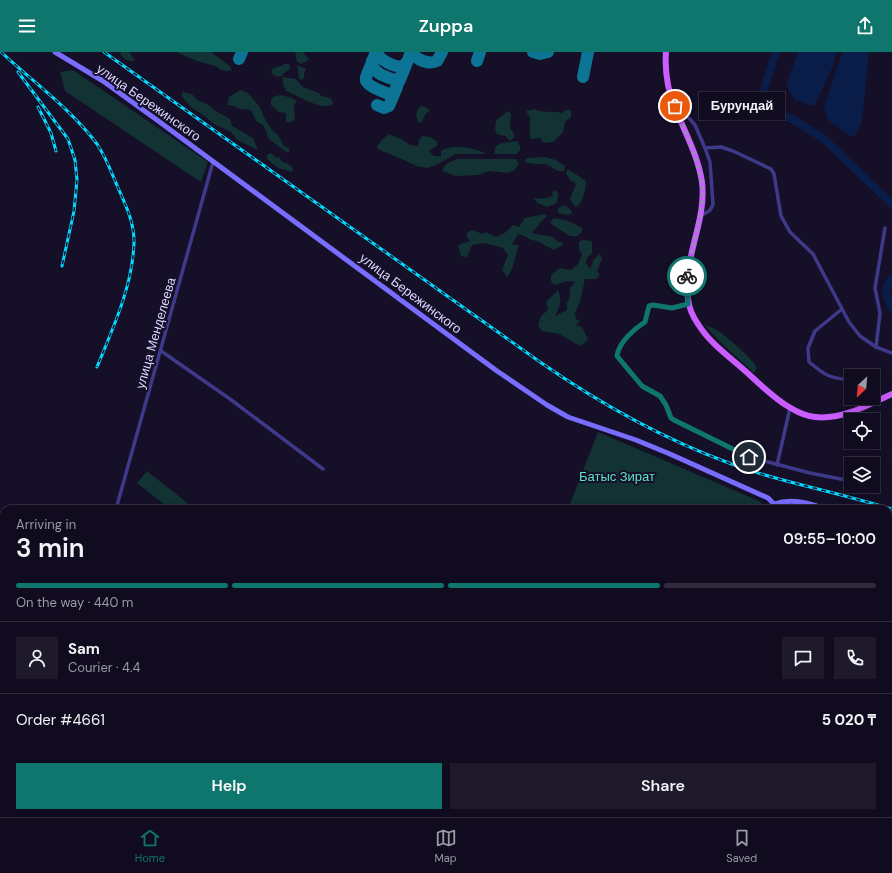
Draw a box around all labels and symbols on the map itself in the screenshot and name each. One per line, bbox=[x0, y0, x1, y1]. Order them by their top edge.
street label: улица Бережинского bbox=[93, 60, 204, 145]
pin bbox=[658, 89, 692, 123]
callout: Бурундай bbox=[699, 92, 785, 120]
street label: улица Бережинского bbox=[356, 249, 465, 337]
courier bbox=[667, 256, 707, 296]
street label: улица Менделеева bbox=[131, 275, 180, 391]
north arrow bbox=[844, 369, 880, 405]
pin bbox=[732, 440, 766, 474]
park label: Батыс Зират bbox=[579, 468, 655, 485]

